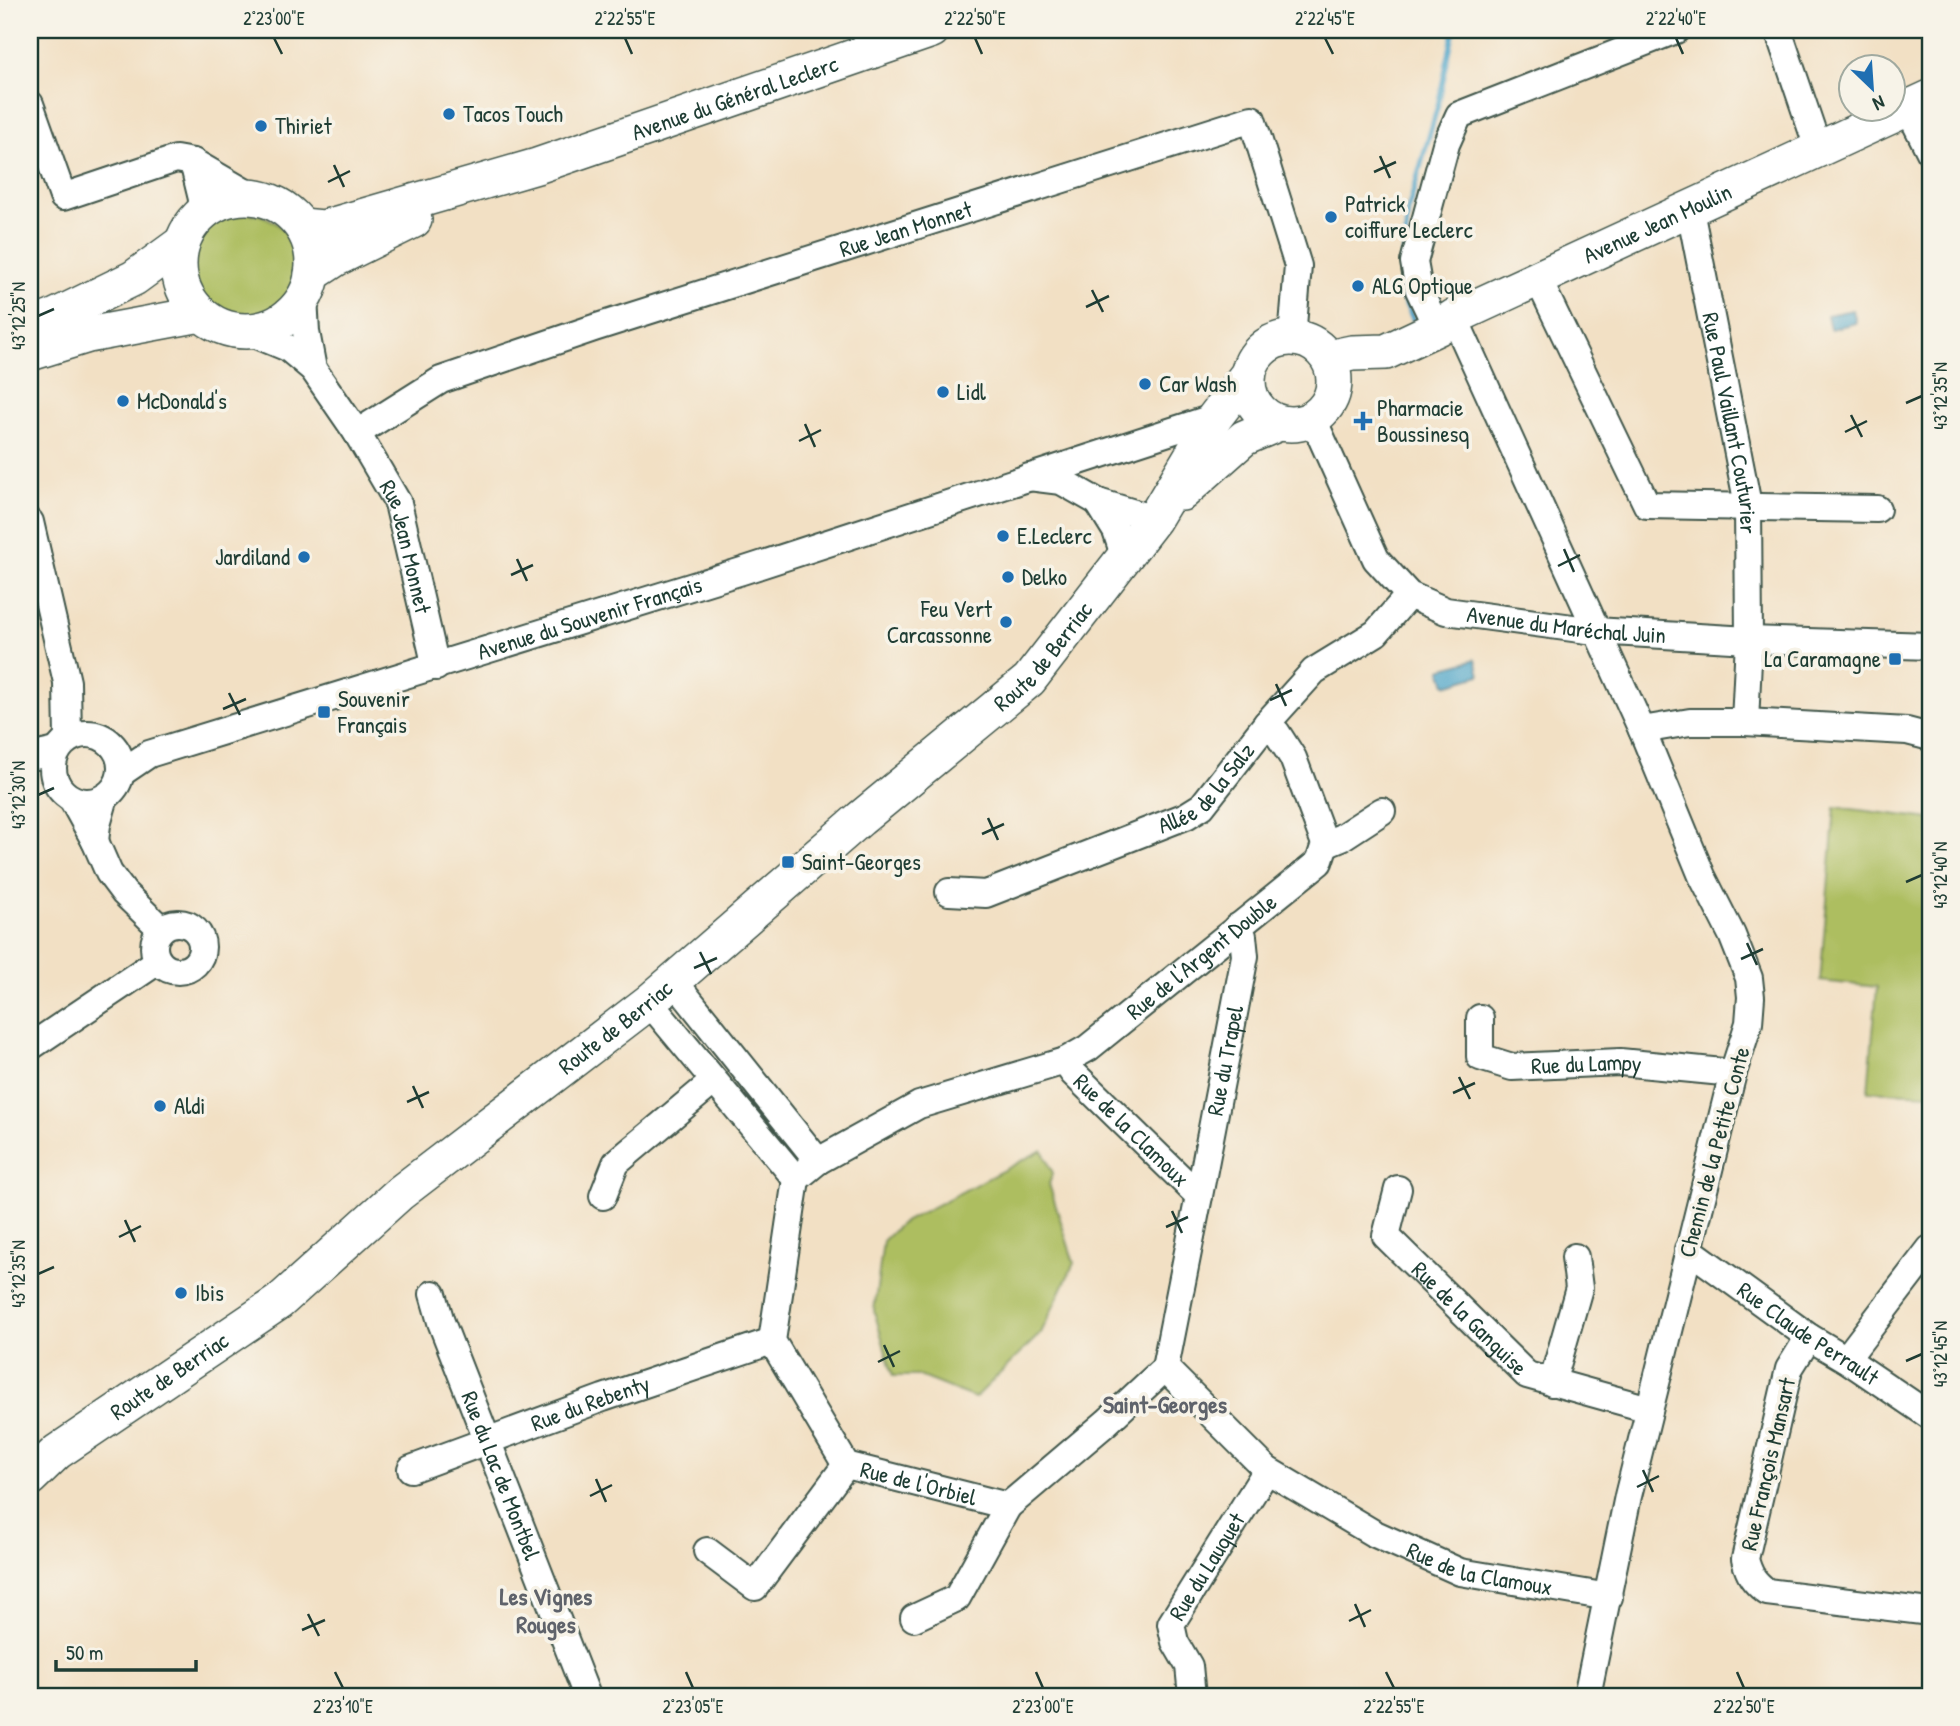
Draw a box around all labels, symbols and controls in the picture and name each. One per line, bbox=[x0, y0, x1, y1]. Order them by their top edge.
text: 2°23'00"E bbox=[243, 6, 305, 31]
text: 2°22'55"E bbox=[594, 6, 656, 31]
text: 2°22'50"E bbox=[944, 6, 1006, 31]
text: 2°22'45"E bbox=[1295, 6, 1355, 31]
text: 2°22'40"E bbox=[1646, 6, 1706, 31]
street label: Avenue du Général Leclerc bbox=[627, 48, 842, 147]
north arrow bbox=[1838, 52, 1908, 122]
text: N bbox=[1869, 89, 1889, 117]
place label: Tacos Touch bbox=[463, 98, 563, 129]
marker: Tacos Touch bbox=[441, 106, 457, 122]
place label: Thiriet bbox=[275, 110, 333, 141]
marker: Thiriet bbox=[253, 118, 269, 134]
street label: Avenue Jean Moulin bbox=[1578, 175, 1736, 270]
place label: Patrick coiffure Leclerc bbox=[1345, 188, 1473, 245]
street label: Rue Jean Monnet bbox=[835, 193, 977, 264]
marker: Patrick coiffure Leclerc bbox=[1323, 209, 1339, 225]
place label: ALG Optique bbox=[1372, 270, 1473, 301]
marker: ALG Optique bbox=[1350, 278, 1366, 294]
text: 43°12'25"N bbox=[6, 282, 31, 350]
street label: Rue Paul Vaillant Couturier bbox=[1695, 310, 1764, 534]
text: 43°12'35"N bbox=[1928, 362, 1953, 430]
place label: Car Wash bbox=[1159, 368, 1237, 399]
place label: Lidl bbox=[957, 376, 987, 407]
marker: Car Wash bbox=[1137, 376, 1153, 392]
marker: Lidl bbox=[935, 384, 951, 400]
place label: McDonald's bbox=[137, 385, 227, 416]
place label: Pharmacie Boussinesq bbox=[1377, 392, 1469, 449]
marker: McDonald's bbox=[115, 393, 131, 409]
marker: Pharmacie Boussinesq bbox=[1355, 413, 1371, 429]
street label: Rue Jean Monnet bbox=[373, 474, 439, 617]
place label: E.Leclerc bbox=[1017, 520, 1092, 551]
marker: E.Leclerc bbox=[995, 528, 1011, 544]
place label: Jardiland bbox=[215, 541, 290, 572]
marker: Jardiland bbox=[296, 549, 312, 565]
place label: Delko bbox=[1022, 561, 1067, 592]
street label: Avenue du Souvenir Français bbox=[474, 568, 706, 667]
marker: Delko bbox=[1000, 569, 1016, 585]
place label: Feu Vert Carcassonne bbox=[887, 593, 993, 650]
street label: Route de Berriac bbox=[987, 595, 1099, 718]
street label: Avenue du Maréchal Juin bbox=[1465, 598, 1667, 650]
marker: Feu Vert Carcassonne bbox=[998, 614, 1014, 630]
place label: La Caramagne bbox=[1764, 643, 1881, 674]
marker: La Caramagne bbox=[1887, 651, 1903, 667]
place label: Souvenir Français bbox=[337, 683, 410, 740]
marker: Souvenir Français bbox=[316, 704, 332, 720]
street label: Allée de la Salz bbox=[1153, 736, 1261, 840]
text: 43°12'30"N bbox=[6, 761, 31, 829]
text: 43°12'40"N bbox=[1928, 842, 1953, 908]
place label: Saint-Georges bbox=[802, 846, 921, 877]
marker: Saint-Georges bbox=[780, 854, 796, 870]
street label: Rue de l'Argent Double bbox=[1119, 886, 1283, 1026]
street label: Route de Berriac bbox=[552, 973, 679, 1081]
street label: Rue du Trapel bbox=[1199, 1002, 1250, 1118]
street label: Chemin de la Petite Conte bbox=[1670, 1043, 1757, 1261]
street label: Rue du Lampy bbox=[1531, 1046, 1643, 1081]
street label: Rue de la Clamoux bbox=[1067, 1066, 1196, 1193]
place label: Aldi bbox=[174, 1090, 205, 1121]
marker: Aldi bbox=[152, 1098, 168, 1114]
text: 43°12'35"N bbox=[6, 1240, 31, 1308]
street label: Rue de la Ganguise bbox=[1405, 1254, 1535, 1382]
street label: Rue Claude Perrault bbox=[1731, 1274, 1886, 1393]
place label: Ibis bbox=[195, 1277, 224, 1308]
marker: Ibis bbox=[173, 1285, 189, 1301]
text: 43°12'45"N bbox=[1928, 1321, 1953, 1387]
street label: Route de Berriac bbox=[104, 1325, 234, 1427]
street label: Rue du Rebenty bbox=[526, 1367, 654, 1438]
street label: Rue François Mansart bbox=[1733, 1373, 1803, 1553]
street label: Rue du Lac de Montbel bbox=[454, 1386, 549, 1565]
district label: Saint-Georges bbox=[1103, 1388, 1227, 1421]
street label: Rue de l'Orbiel bbox=[857, 1453, 981, 1513]
street label: Rue du Lauquet bbox=[1161, 1506, 1252, 1626]
street label: Rue de la Clamoux bbox=[1402, 1534, 1555, 1602]
district label: Les Vignes Rouges bbox=[500, 1580, 592, 1641]
scale bar bbox=[56, 1628, 196, 1672]
text: 50 m bbox=[66, 1638, 103, 1667]
text: 2°23'10"E bbox=[313, 1694, 373, 1719]
text: 2°23'05"E bbox=[662, 1694, 724, 1719]
text: 2°23'00"E bbox=[1012, 1694, 1074, 1719]
text: 2°22'55"E bbox=[1363, 1694, 1425, 1719]
text: 2°22'50"E bbox=[1713, 1694, 1775, 1719]

